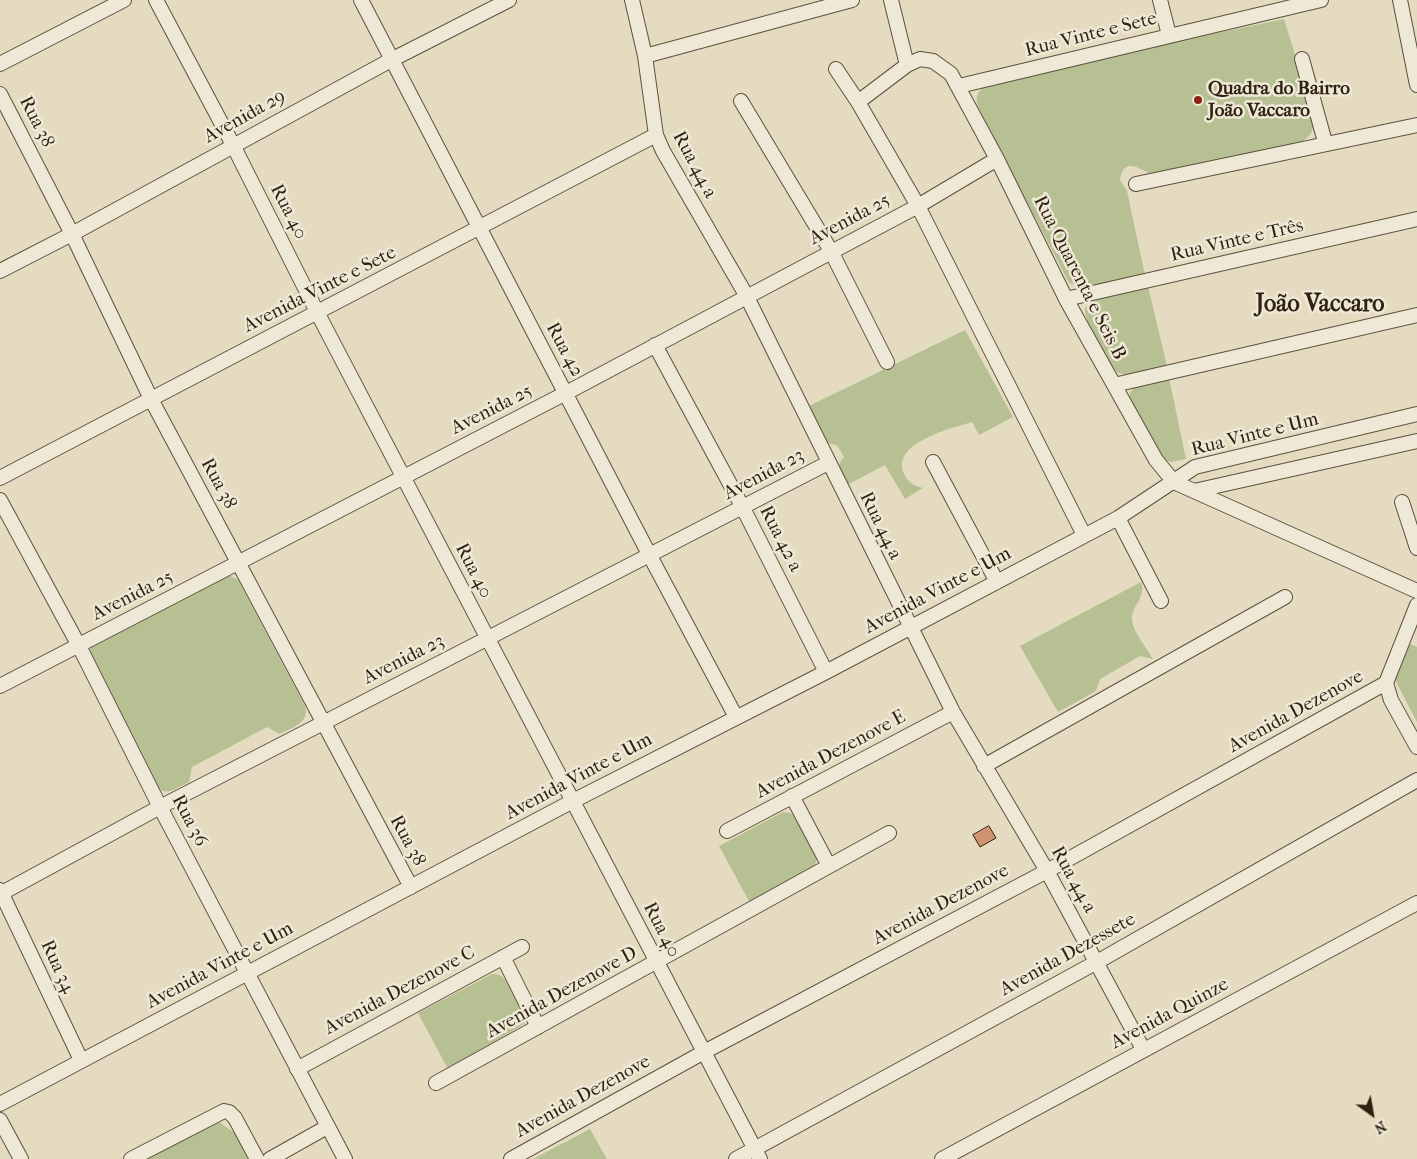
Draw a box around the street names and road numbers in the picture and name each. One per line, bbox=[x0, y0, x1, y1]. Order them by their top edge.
street label: Rua Vinte e Sete bbox=[1023, 8, 1159, 62]
street label: Avenida 29 bbox=[200, 85, 290, 149]
street label: Rua 38 bbox=[13, 93, 59, 151]
street label: Rua 44 a bbox=[667, 128, 721, 202]
street label: Rua 40 bbox=[264, 181, 312, 243]
street label: Avenida 25 bbox=[806, 189, 894, 251]
street label: Rua Quarenta e Seis B bbox=[1028, 192, 1130, 364]
street label: Rua Vinte e Três bbox=[1168, 215, 1306, 267]
street label: Avenida Vinte e Sete bbox=[240, 242, 400, 338]
street label: Rua 42 bbox=[540, 319, 588, 381]
street label: Avenida 25 bbox=[448, 380, 536, 440]
street label: Rua Vinte e Um bbox=[1189, 408, 1321, 462]
street label: Avenida 23 bbox=[720, 444, 808, 506]
street label: Rua 38 bbox=[195, 455, 241, 513]
street label: Rua 44 a bbox=[854, 488, 906, 564]
street label: Rua 42 a bbox=[754, 502, 806, 576]
street label: Rua 40 bbox=[449, 540, 497, 602]
street label: Avenida Vinte e Um bbox=[861, 543, 1015, 639]
street label: Avenida 25 bbox=[89, 566, 177, 626]
street label: Avenida 23 bbox=[360, 630, 448, 690]
street label: Avenida Dezenove bbox=[1225, 666, 1367, 758]
street label: Avenida Dezenove E bbox=[752, 706, 910, 804]
street label: Avenida Vinte e Um bbox=[502, 729, 656, 825]
street label: Rua 36 bbox=[166, 791, 212, 851]
street label: Rua 38 bbox=[384, 812, 430, 870]
street label: Rua 44 a bbox=[1045, 843, 1101, 917]
street label: Avenida Dezenove bbox=[869, 860, 1013, 950]
street label: Rua 40 bbox=[637, 899, 685, 961]
street label: Avenida Dezessete bbox=[996, 908, 1140, 1002]
street label: Avenida Vinte e Um bbox=[143, 918, 297, 1014]
street label: Rua 34 bbox=[35, 937, 79, 997]
street label: Avenida Dezenove C bbox=[321, 942, 479, 1040]
street label: Avenida Dezenove D bbox=[482, 942, 642, 1044]
street label: Avenida Quinze bbox=[1107, 973, 1233, 1055]
street label: Avenida Dezenove bbox=[512, 1051, 654, 1143]

